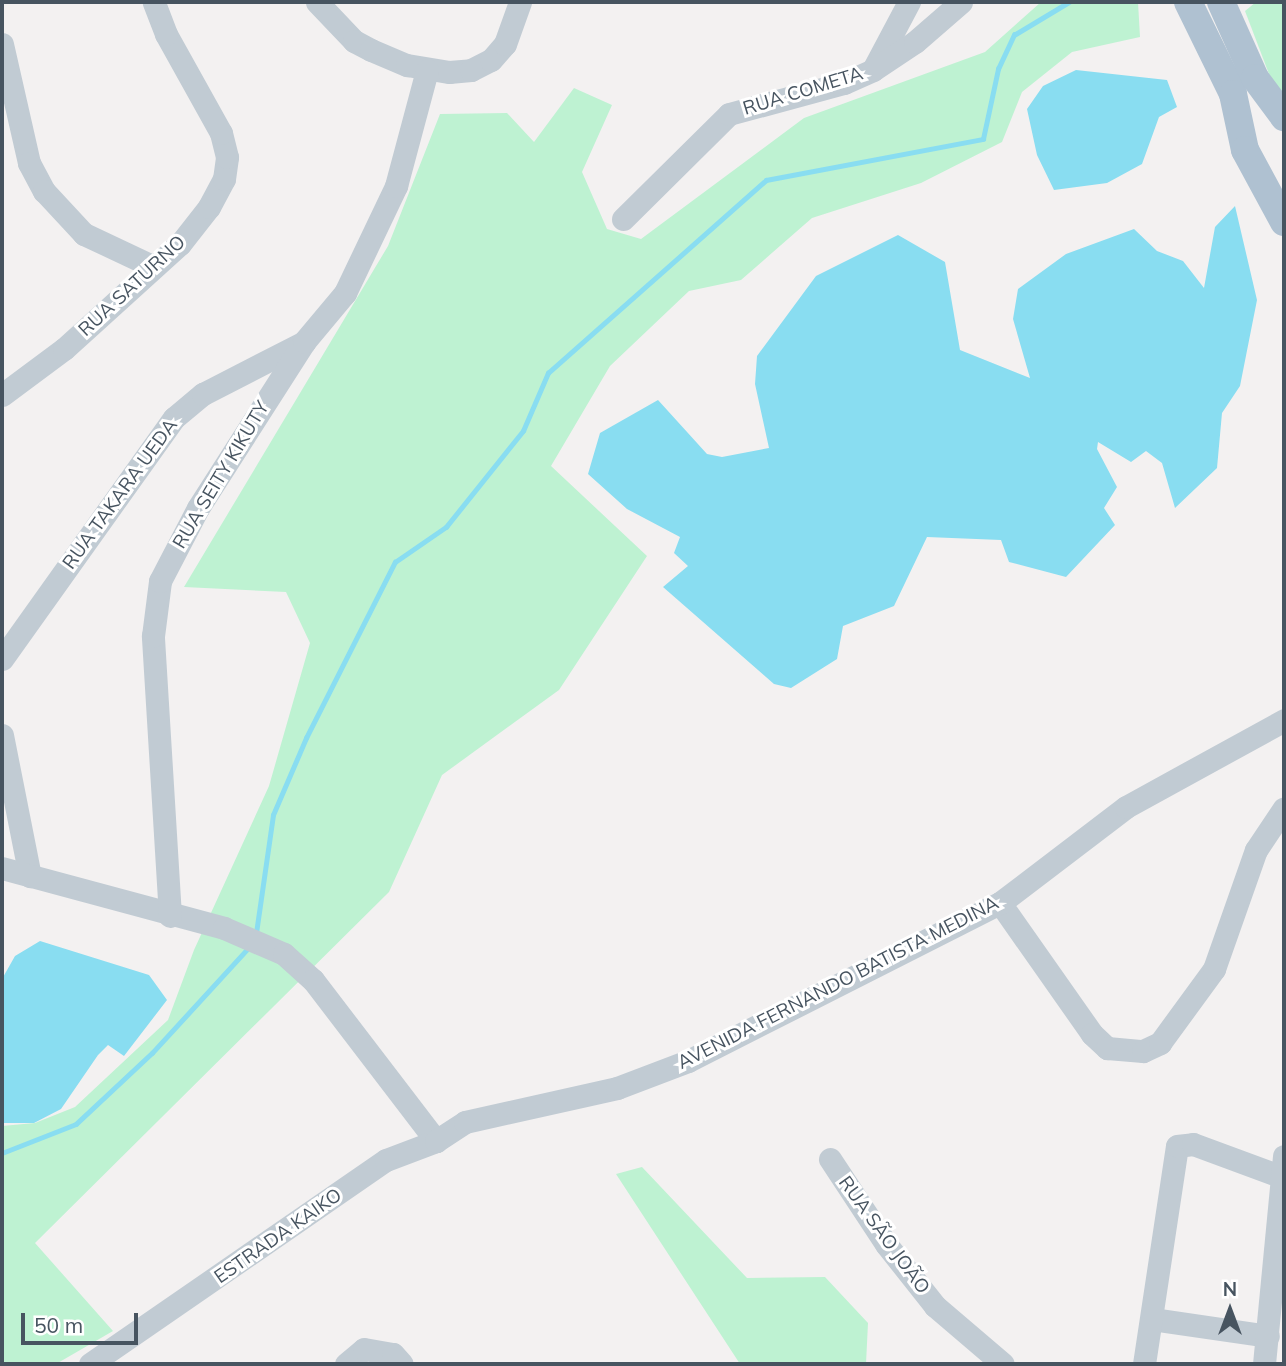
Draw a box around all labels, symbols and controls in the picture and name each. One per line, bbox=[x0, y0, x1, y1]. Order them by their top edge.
street label: RUA COMETA bbox=[740, 62, 866, 120]
street label: RUA SATURNO bbox=[74, 231, 190, 341]
street label: RUA SEITY KIKUTY bbox=[168, 397, 274, 553]
street label: RUA TAKARA UEDA bbox=[58, 414, 182, 574]
street label: AVENIDA FERNANDO BATISTA MEDINA bbox=[674, 892, 1002, 1074]
street label: RUA SÃO JOÃO bbox=[834, 1172, 934, 1298]
street label: ESTRADA KAIKO bbox=[210, 1184, 346, 1288]
north arrow bbox=[1195, 1275, 1265, 1345]
text: N bbox=[1223, 1277, 1237, 1301]
scale bar bbox=[24, 1300, 142, 1344]
text: 50 m bbox=[34, 1312, 83, 1338]

